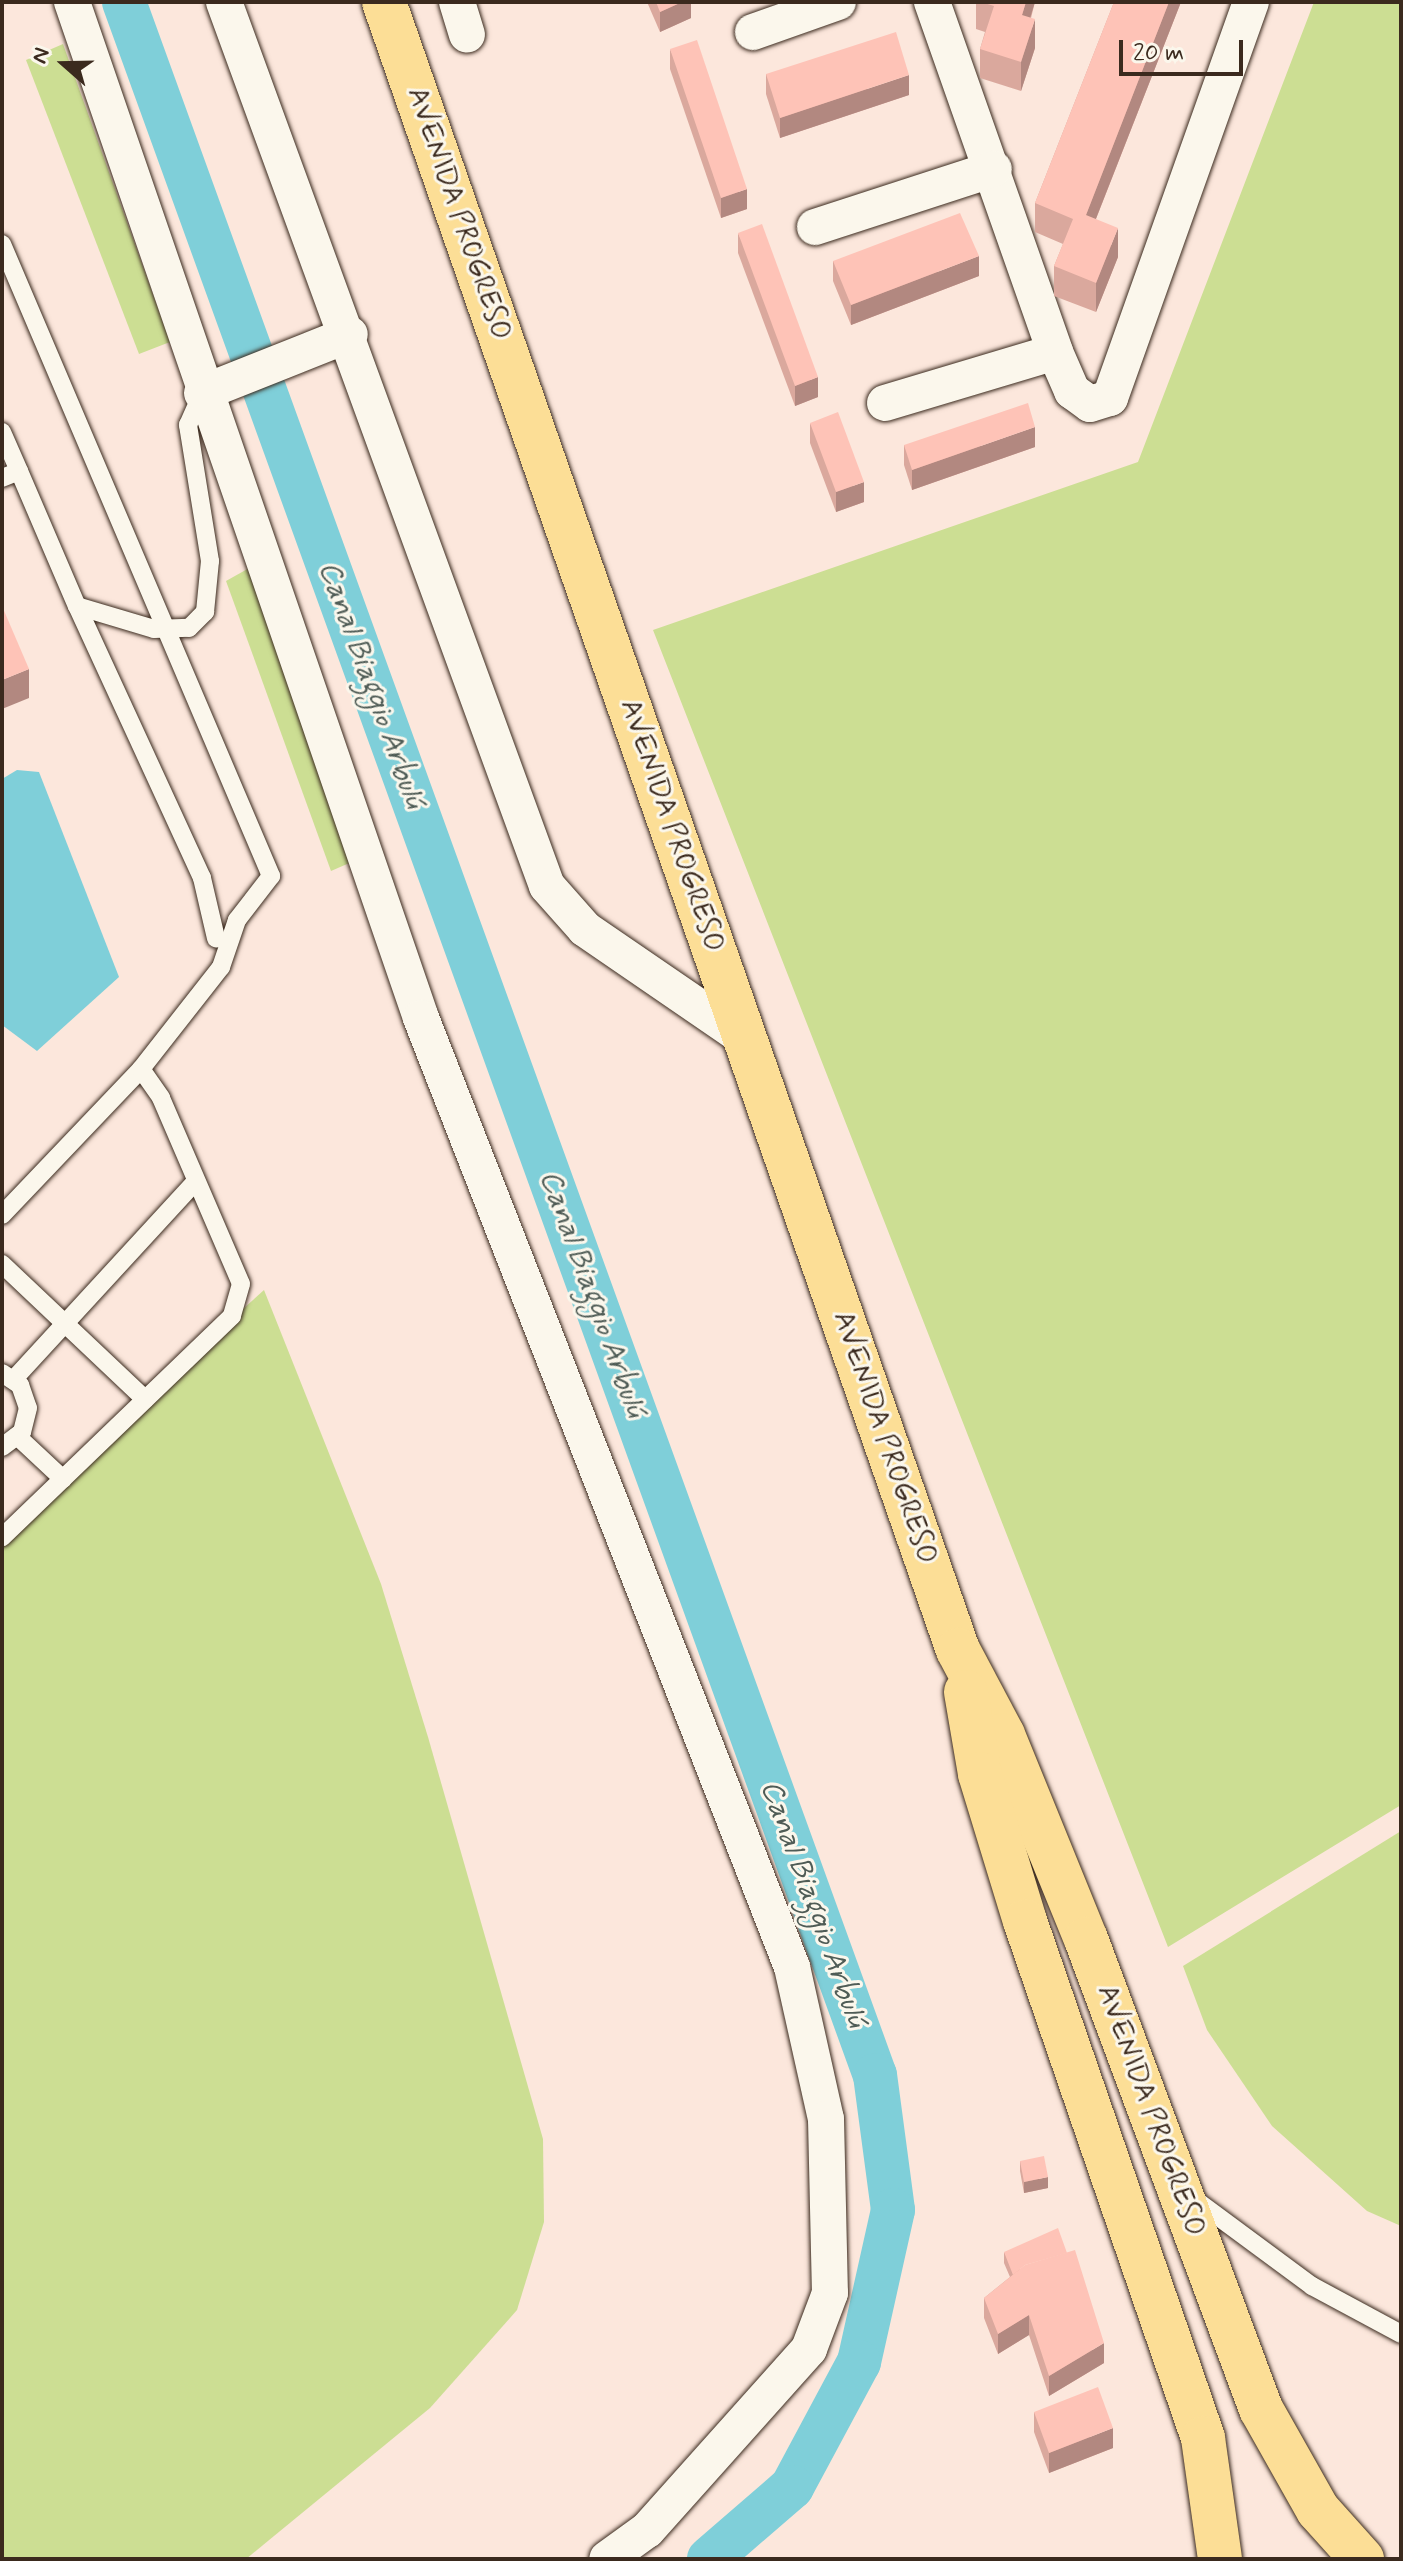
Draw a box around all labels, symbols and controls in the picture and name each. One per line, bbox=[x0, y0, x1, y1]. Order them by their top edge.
north arrow bbox=[24, 24, 104, 104]
scale bar bbox=[1123, 24, 1247, 74]
text: 20 m bbox=[1133, 38, 1184, 69]
text: N bbox=[26, 44, 57, 67]
street label: AVENIDA PROGRESO bbox=[399, 82, 517, 346]
water label: Canal Biaggio Arbulú bbox=[310, 557, 432, 813]
street label: AVENIDA PROGRESO bbox=[612, 694, 730, 958]
water label: Canal Biaggio Arbulú bbox=[531, 1166, 653, 1422]
street label: AVENIDA PROGRESO bbox=[825, 1306, 943, 1570]
water label: Canal Biaggio Arbulú bbox=[752, 1776, 874, 2032]
street label: AVENIDA PROGRESO bbox=[1088, 1979, 1212, 2243]

